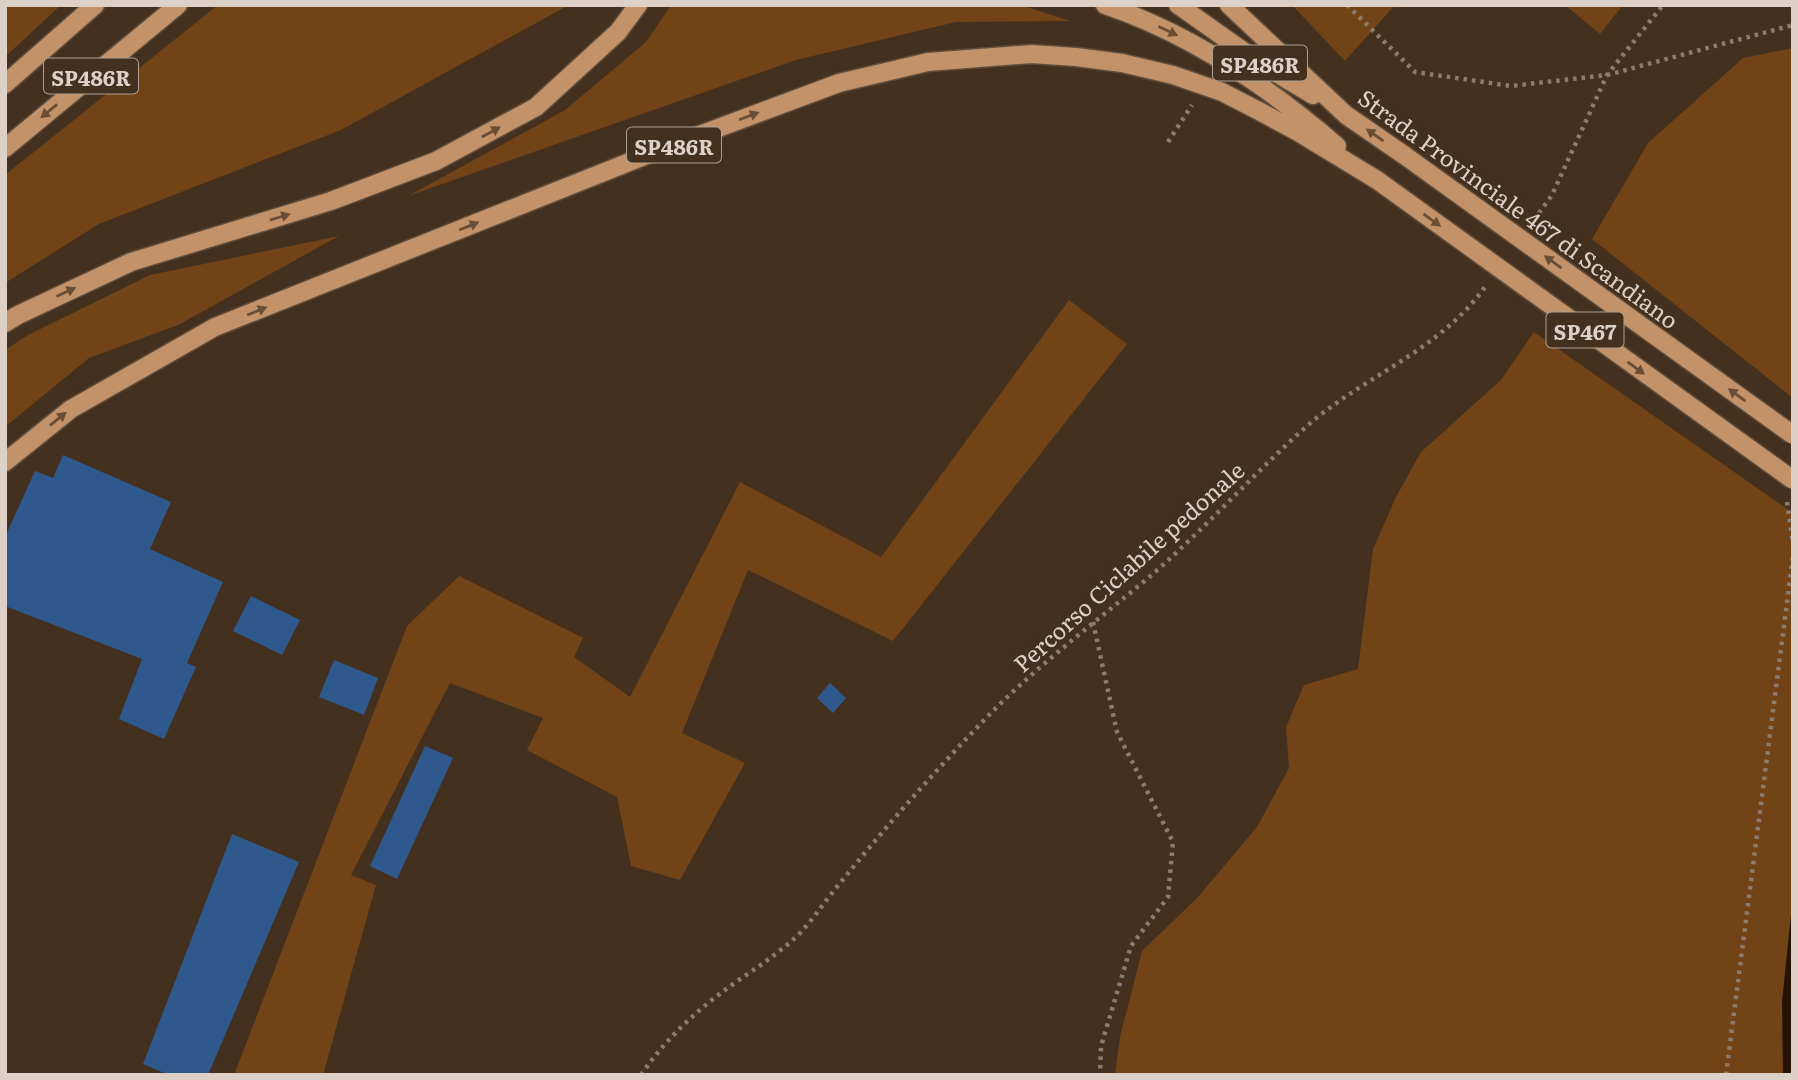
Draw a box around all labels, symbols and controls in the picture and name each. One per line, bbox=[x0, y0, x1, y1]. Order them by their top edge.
one-way arrow bbox=[1158, 26, 1178, 37]
road number: SP486R bbox=[1213, 46, 1307, 80]
road number: SP486R bbox=[44, 58, 138, 94]
street label: Strada Provinciale 467 di Scandiano bbox=[1352, 80, 1686, 336]
one-way arrow bbox=[41, 103, 58, 118]
one-way arrow bbox=[738, 111, 759, 122]
one-way arrow bbox=[481, 126, 501, 138]
road number: SP486R bbox=[627, 128, 721, 162]
one-way arrow bbox=[1366, 128, 1384, 142]
one-way arrow bbox=[270, 211, 291, 221]
one-way arrow bbox=[1423, 213, 1441, 227]
one-way arrow bbox=[458, 221, 479, 232]
one-way arrow bbox=[1544, 255, 1562, 269]
one-way arrow bbox=[56, 286, 76, 298]
one-way arrow bbox=[247, 305, 268, 316]
road number: SP467 bbox=[1546, 312, 1624, 348]
one-way arrow bbox=[1627, 361, 1645, 375]
one-way arrow bbox=[1728, 388, 1746, 402]
one-way arrow bbox=[49, 412, 67, 427]
street label: Percorso Ciclabile pedonale bbox=[1005, 453, 1251, 679]

